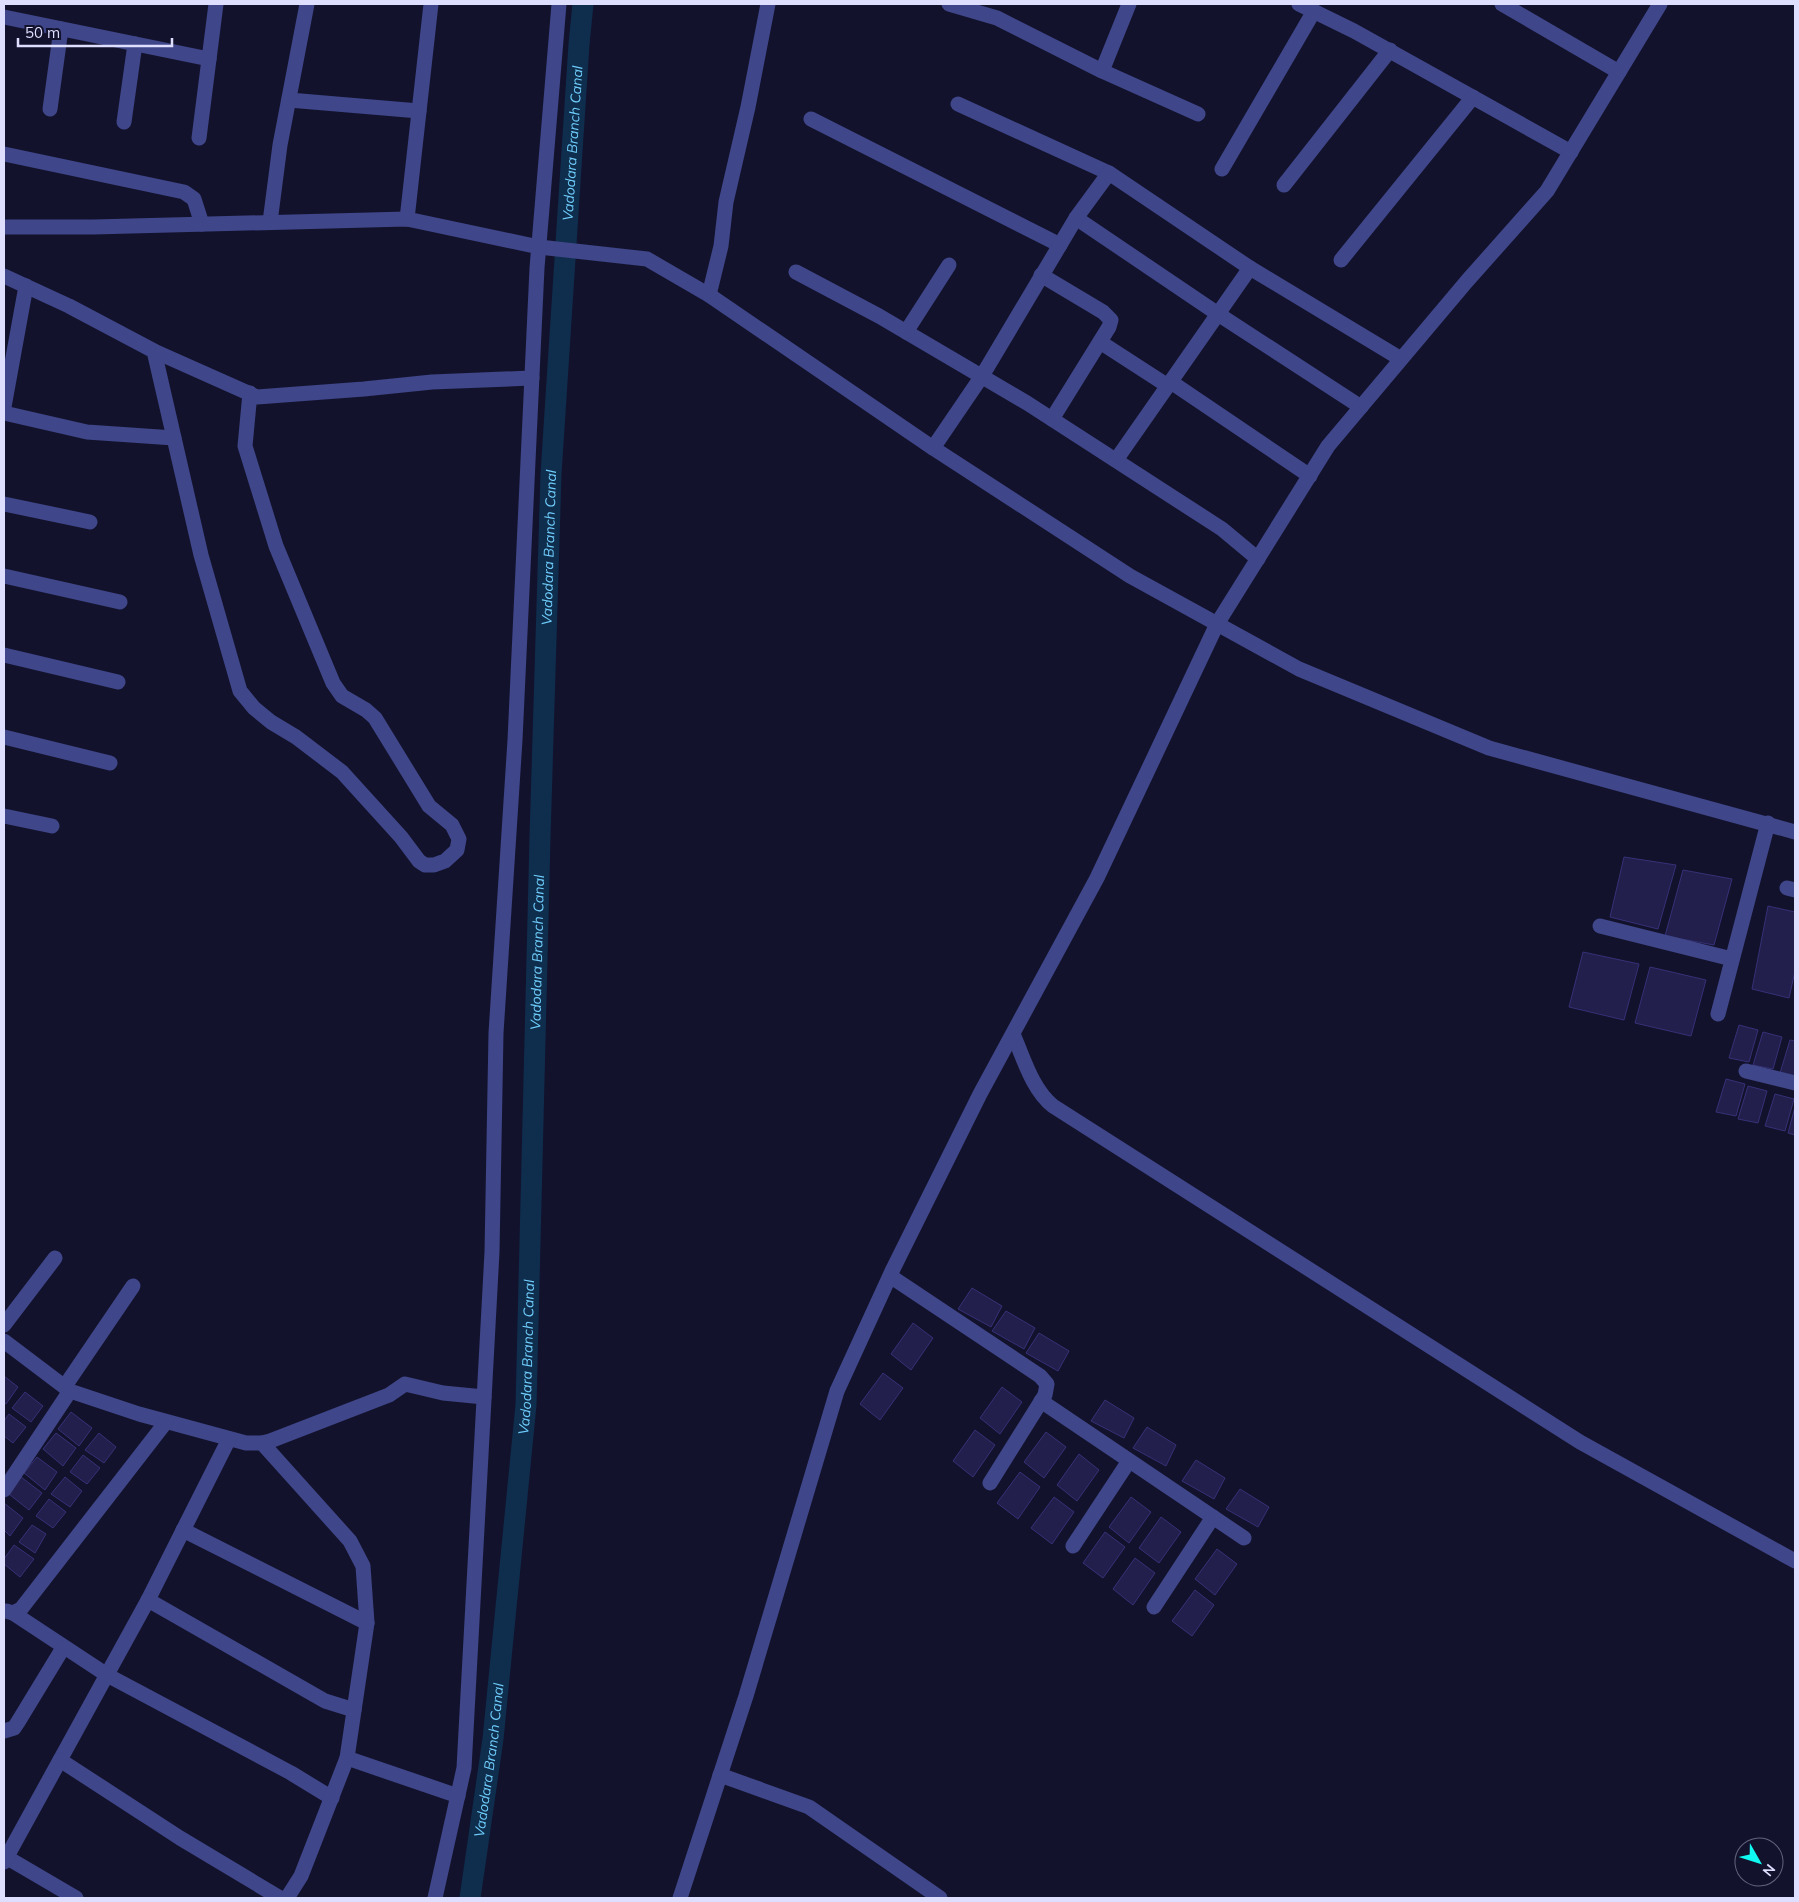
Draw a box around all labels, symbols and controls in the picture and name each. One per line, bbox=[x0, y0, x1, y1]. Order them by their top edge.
scale bar bbox=[18, 15, 171, 47]
text: 50 m bbox=[25, 23, 60, 42]
water label: Vadodara Branch Canal bbox=[559, 65, 587, 221]
water label: Vadodara Branch Canal bbox=[537, 469, 560, 626]
water label: Vadodara Branch Canal bbox=[526, 874, 548, 1030]
water label: Vadodara Branch Canal bbox=[514, 1279, 538, 1436]
water label: Vadodara Branch Canal bbox=[470, 1682, 508, 1839]
north arrow bbox=[1734, 1837, 1784, 1887]
text: N bbox=[1759, 1860, 1779, 1880]

